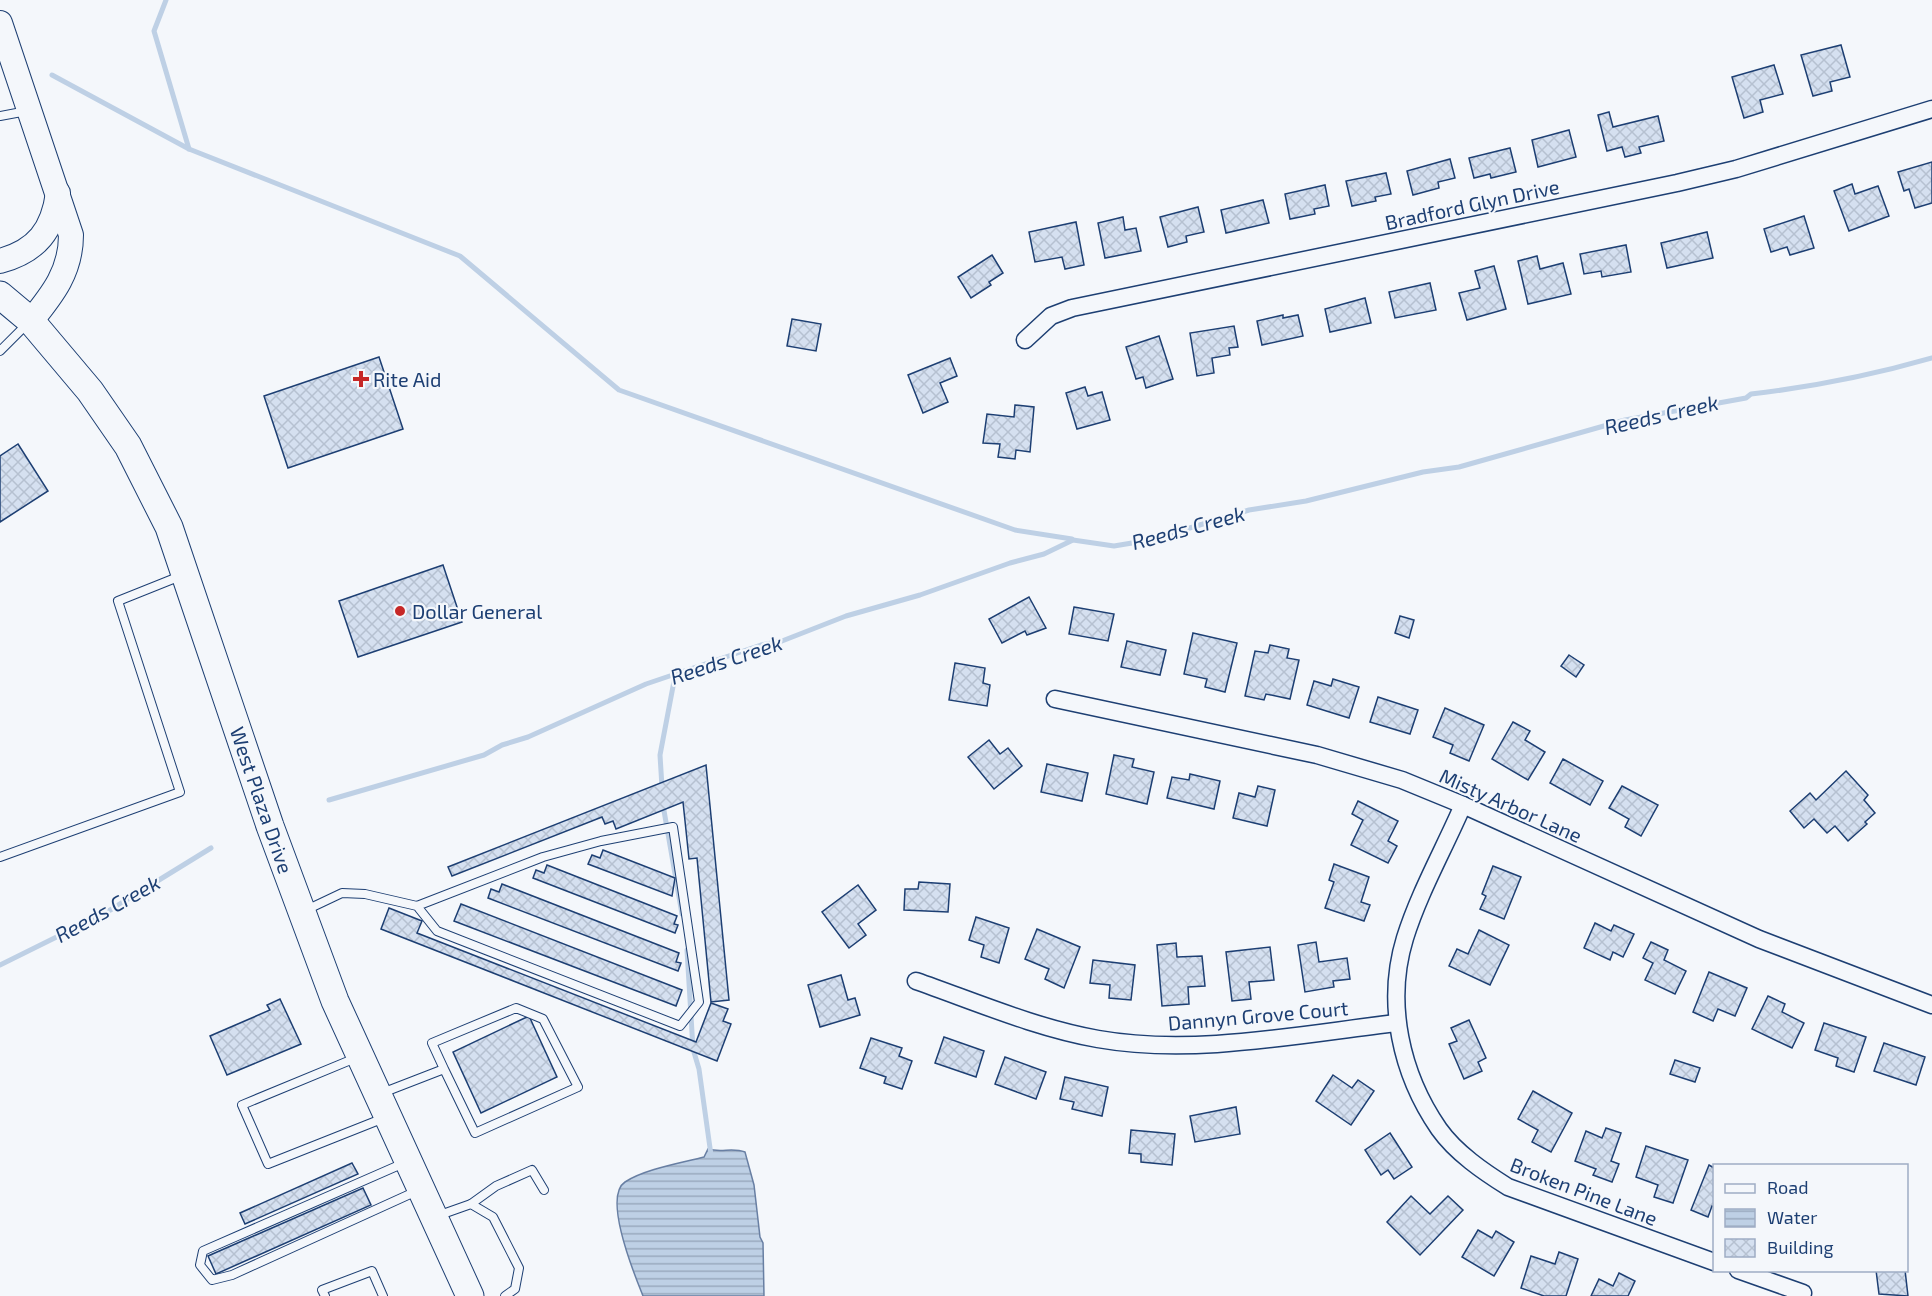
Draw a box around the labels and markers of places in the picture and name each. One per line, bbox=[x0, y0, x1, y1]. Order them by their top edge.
place label: Rite Aid bbox=[373, 367, 442, 391]
marker: Rite Aid bbox=[354, 372, 368, 386]
place label: Dollar General bbox=[412, 599, 542, 623]
marker: Dollar General bbox=[393, 604, 407, 618]

